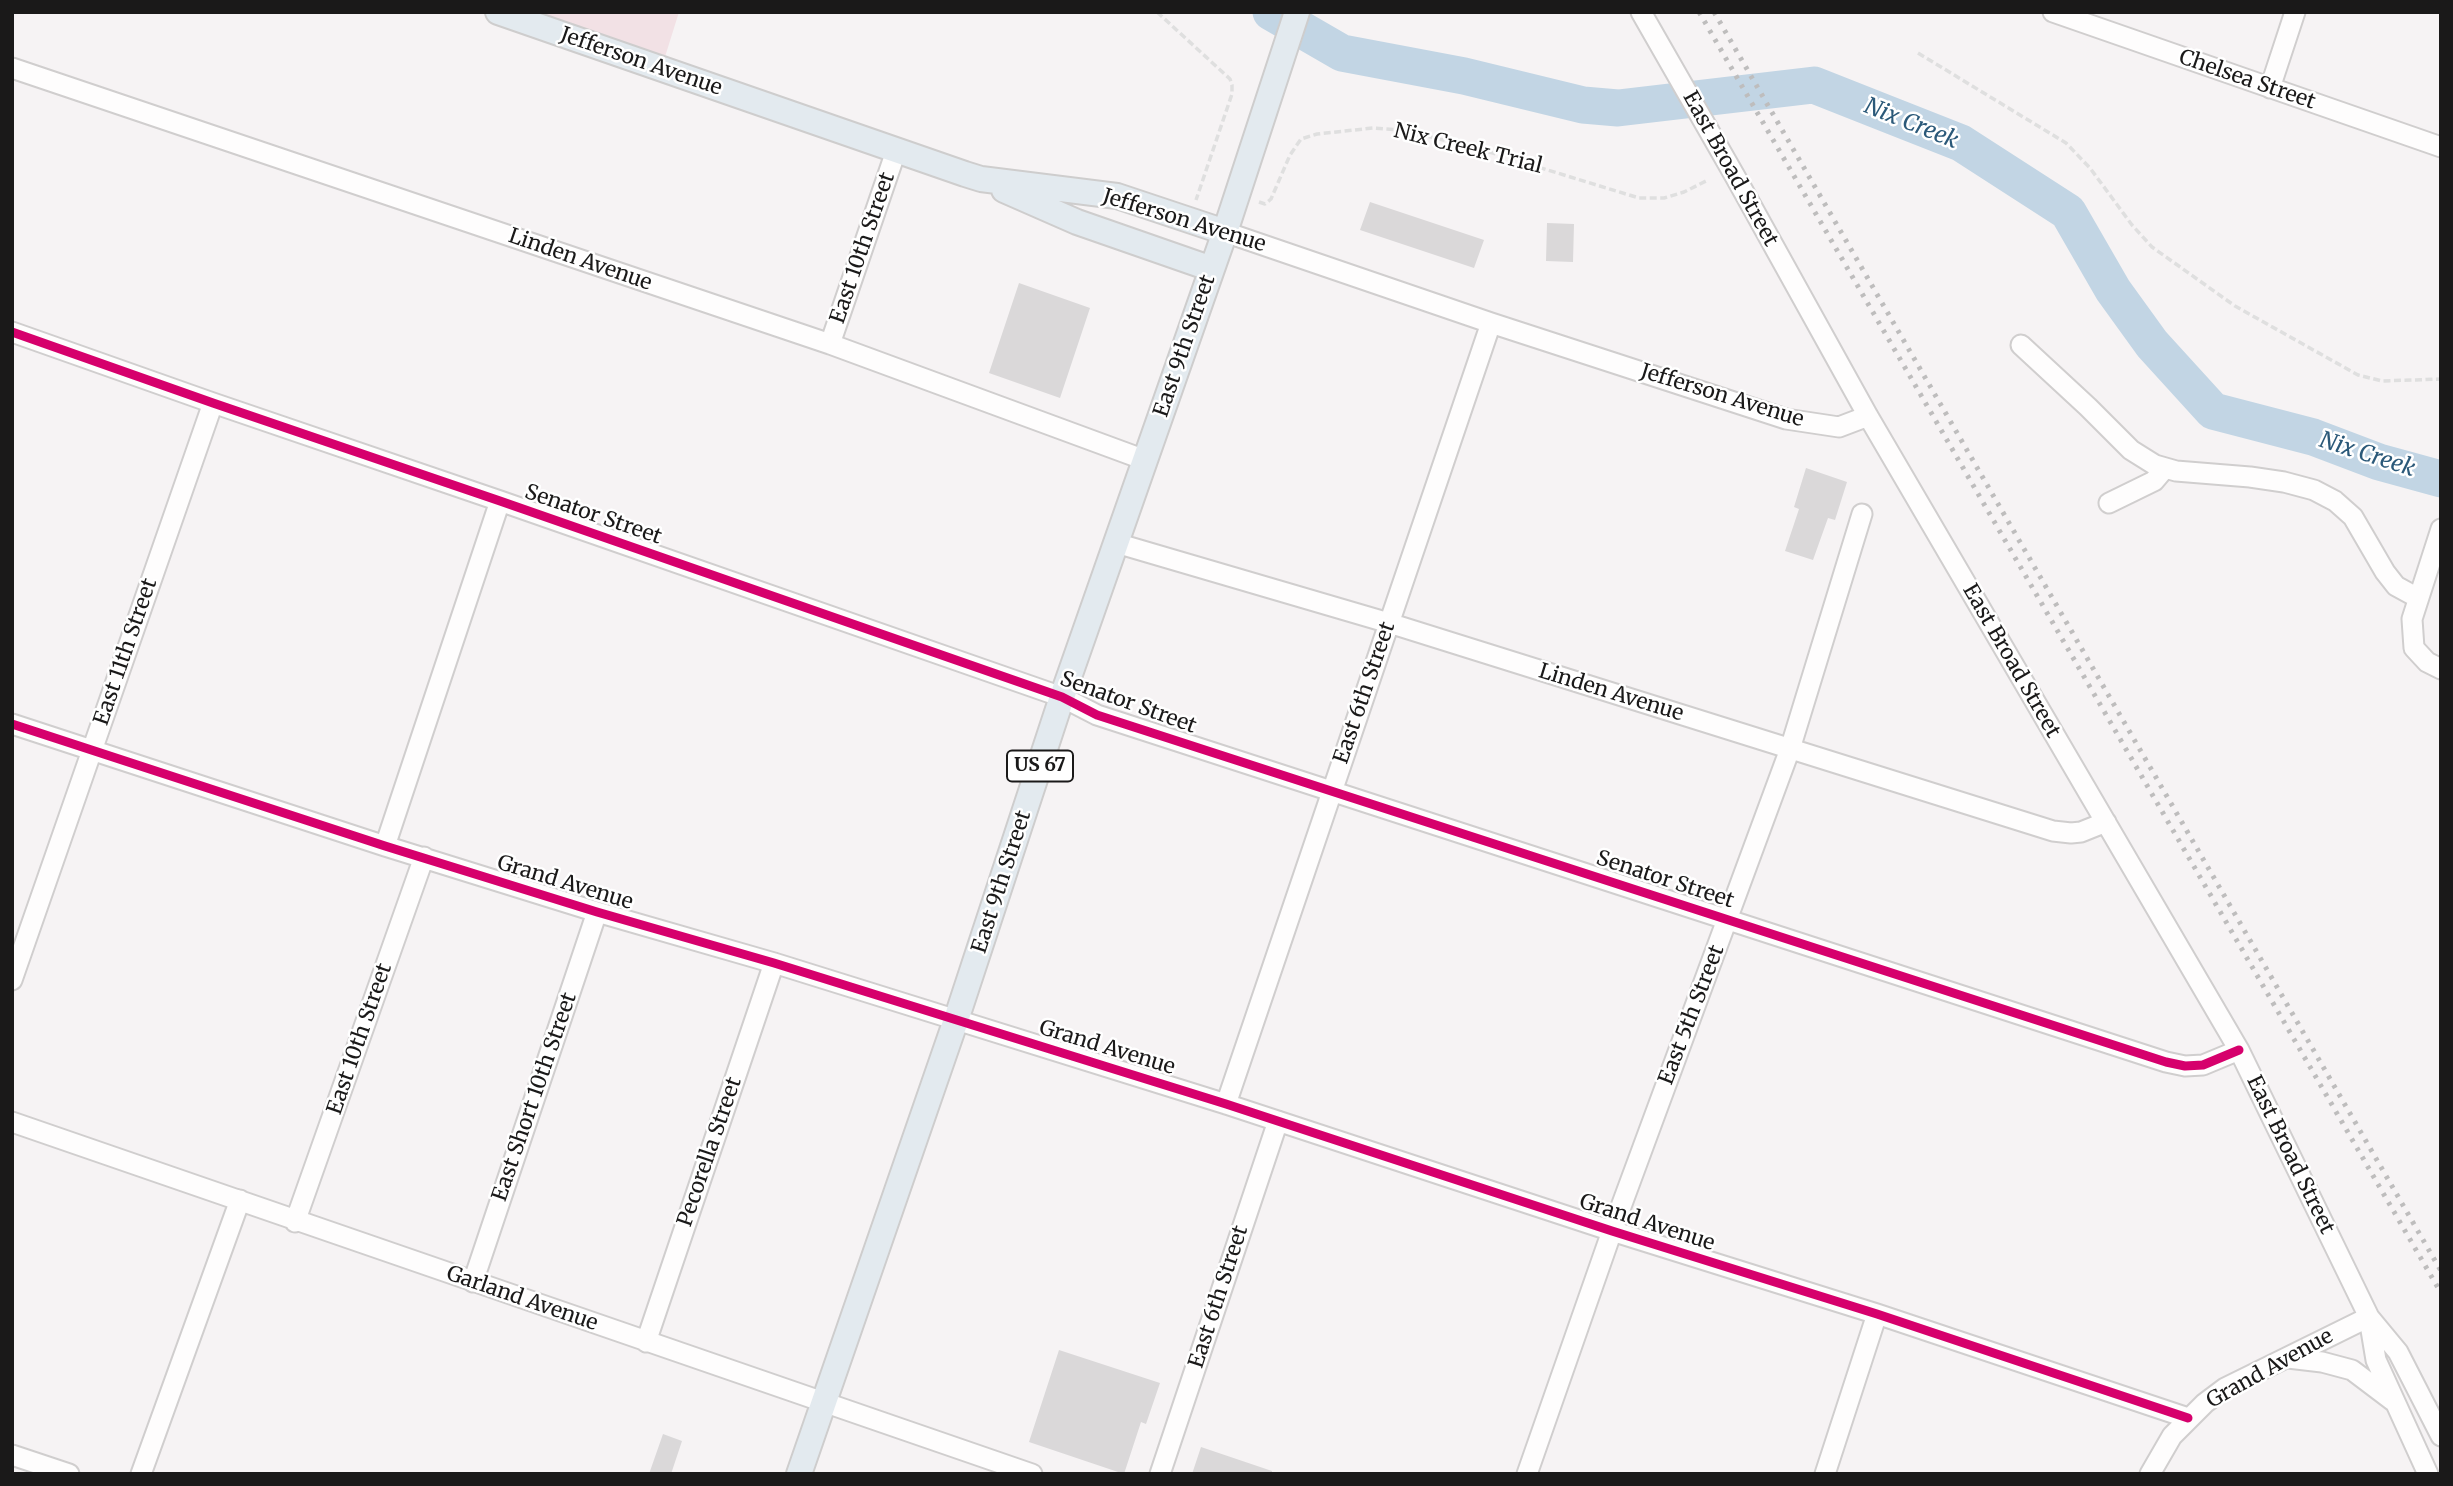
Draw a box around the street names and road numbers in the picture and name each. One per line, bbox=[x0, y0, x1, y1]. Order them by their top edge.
street label: Jefferson Avenue bbox=[557, 23, 725, 101]
street label: Chelsea Street bbox=[2175, 45, 2319, 115]
street label: East Broad Street bbox=[1677, 87, 1783, 251]
street label: Nix Creek Trial bbox=[1391, 118, 1545, 180]
street label: East 10th Street bbox=[825, 169, 901, 327]
street label: Jefferson Avenue bbox=[1099, 184, 1269, 258]
street label: Linden Avenue bbox=[505, 224, 655, 296]
street label: East 9th Street bbox=[1149, 272, 1221, 420]
street label: Jefferson Avenue bbox=[1637, 359, 1807, 433]
street label: Senator Street bbox=[521, 480, 665, 550]
street label: East 11th Street bbox=[89, 575, 163, 729]
street label: East Broad Street bbox=[1957, 580, 2065, 742]
street label: East 6th Street bbox=[1329, 619, 1401, 767]
street label: Linden Avenue bbox=[1536, 659, 1686, 727]
street label: Senator Street bbox=[1056, 667, 1200, 739]
road number: US 67 bbox=[1007, 750, 1073, 782]
street label: East 9th Street bbox=[967, 807, 1037, 957]
street label: Senator Street bbox=[1593, 846, 1737, 914]
street label: Grand Avenue bbox=[494, 850, 636, 916]
street label: East 5th Street bbox=[1654, 942, 1730, 1088]
street label: East 10th Street bbox=[322, 960, 398, 1118]
street label: East Short 10th Street bbox=[487, 989, 583, 1205]
street label: Grand Avenue bbox=[1036, 1015, 1178, 1081]
street label: East Broad Street bbox=[2241, 1072, 2339, 1238]
street label: Pecorella Street bbox=[673, 1074, 747, 1230]
street label: Grand Avenue bbox=[1576, 1189, 1718, 1257]
street label: East 6th Street bbox=[1184, 1223, 1254, 1371]
street label: Garland Avenue bbox=[443, 1261, 601, 1337]
street label: Grand Avenue bbox=[2202, 1324, 2338, 1414]

